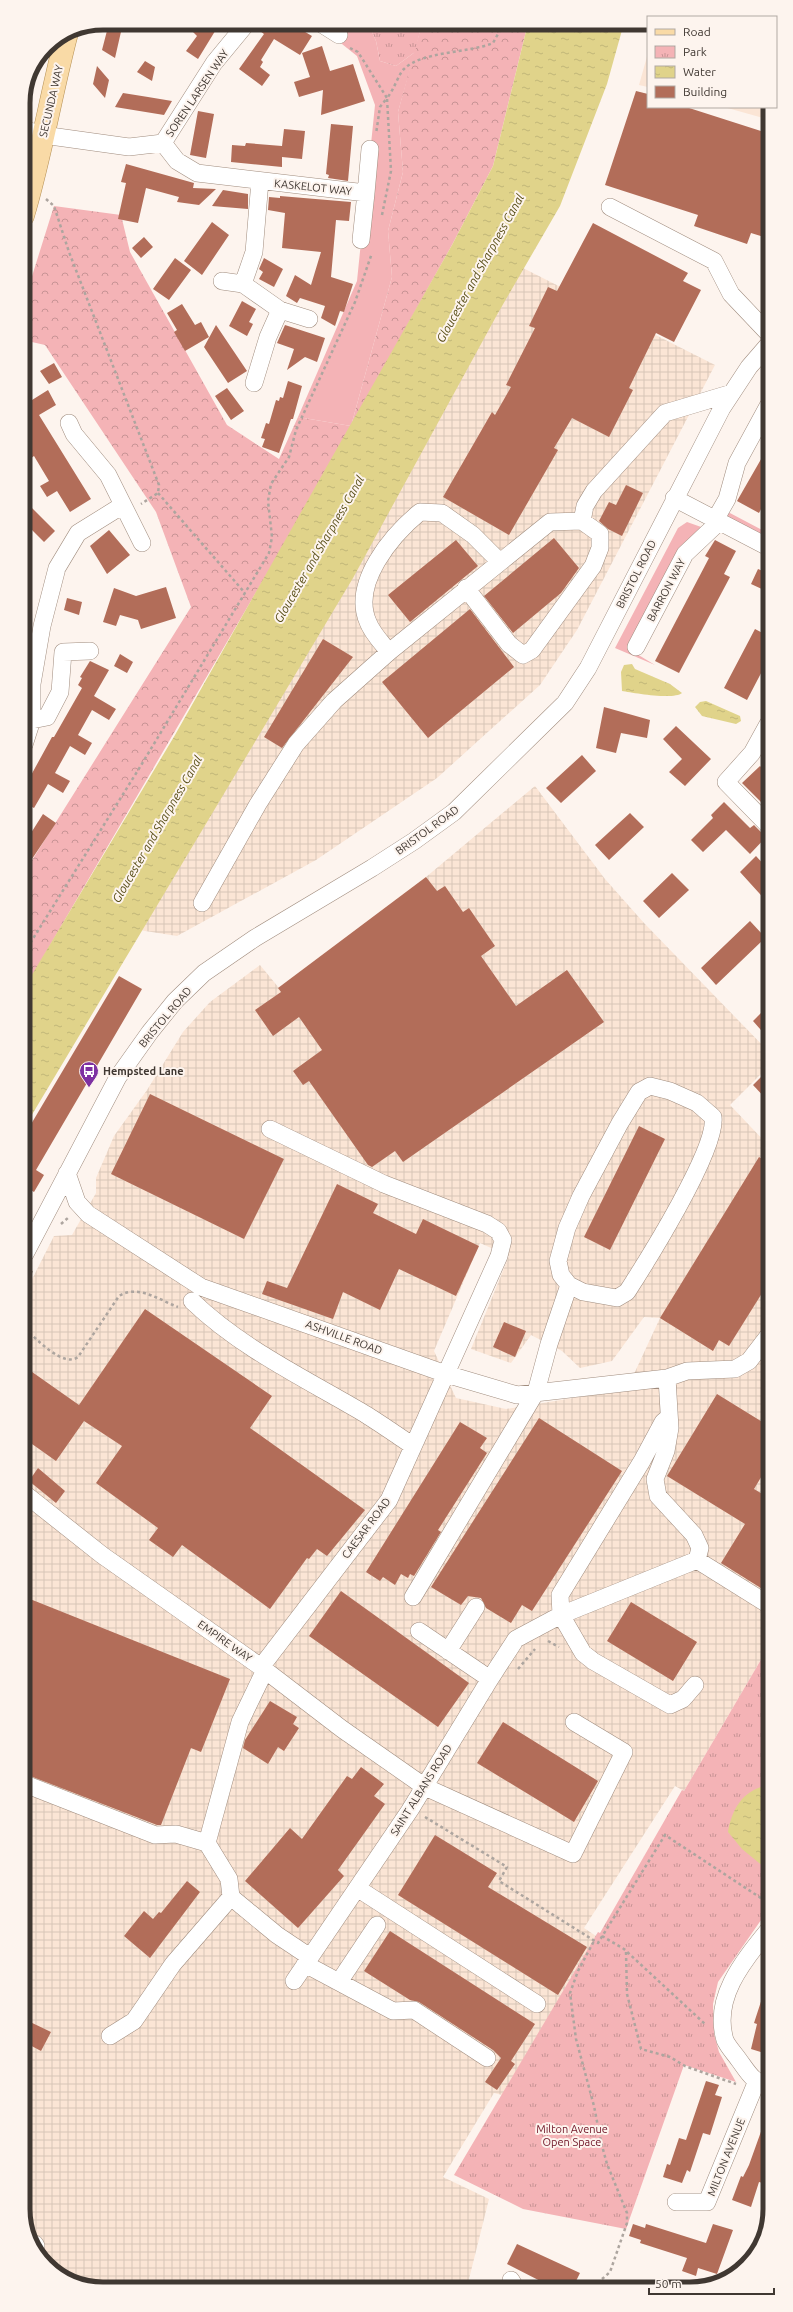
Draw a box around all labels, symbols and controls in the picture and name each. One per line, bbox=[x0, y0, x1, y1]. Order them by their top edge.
legend bbox=[647, 16, 777, 108]
text: Road bbox=[683, 25, 711, 38]
text: Park bbox=[683, 45, 707, 58]
street label: SOREN LARSEN WAY bbox=[163, 47, 231, 139]
street label: SECUNDA WAY bbox=[37, 63, 65, 138]
text: Water bbox=[683, 65, 716, 78]
text: Building bbox=[683, 85, 727, 98]
street label: KASKELOT WAY bbox=[274, 177, 353, 197]
water label: Gloucester and Sharpness Canal bbox=[434, 191, 527, 344]
water label: Gloucester and Sharpness Canal bbox=[272, 473, 367, 625]
street label: BRISTOL ROAD bbox=[614, 538, 659, 610]
street label: BARRON WAY bbox=[644, 556, 688, 624]
water label: Gloucester and Sharpness Canal bbox=[110, 753, 205, 905]
street label: BRISTOL ROAD bbox=[393, 803, 461, 857]
street label: BRISTOL ROAD bbox=[136, 984, 194, 1050]
bus stop icon: Hempsted Lane bbox=[78, 1060, 100, 1088]
place label: Hempsted Lane bbox=[103, 1065, 184, 1077]
street label: ASHVILLE ROAD bbox=[304, 1318, 384, 1357]
street label: CAESAR ROAD bbox=[339, 1495, 393, 1561]
street label: EMPIRE WAY bbox=[196, 1618, 255, 1664]
street label: SAINT ALBANS ROAD bbox=[388, 1742, 454, 1838]
street label: MILTON AVENUE bbox=[705, 2116, 747, 2198]
park label: Milton Avenue Open Space bbox=[536, 2123, 608, 2148]
scale bar bbox=[649, 2270, 774, 2296]
text: 50 m bbox=[655, 2277, 682, 2290]

